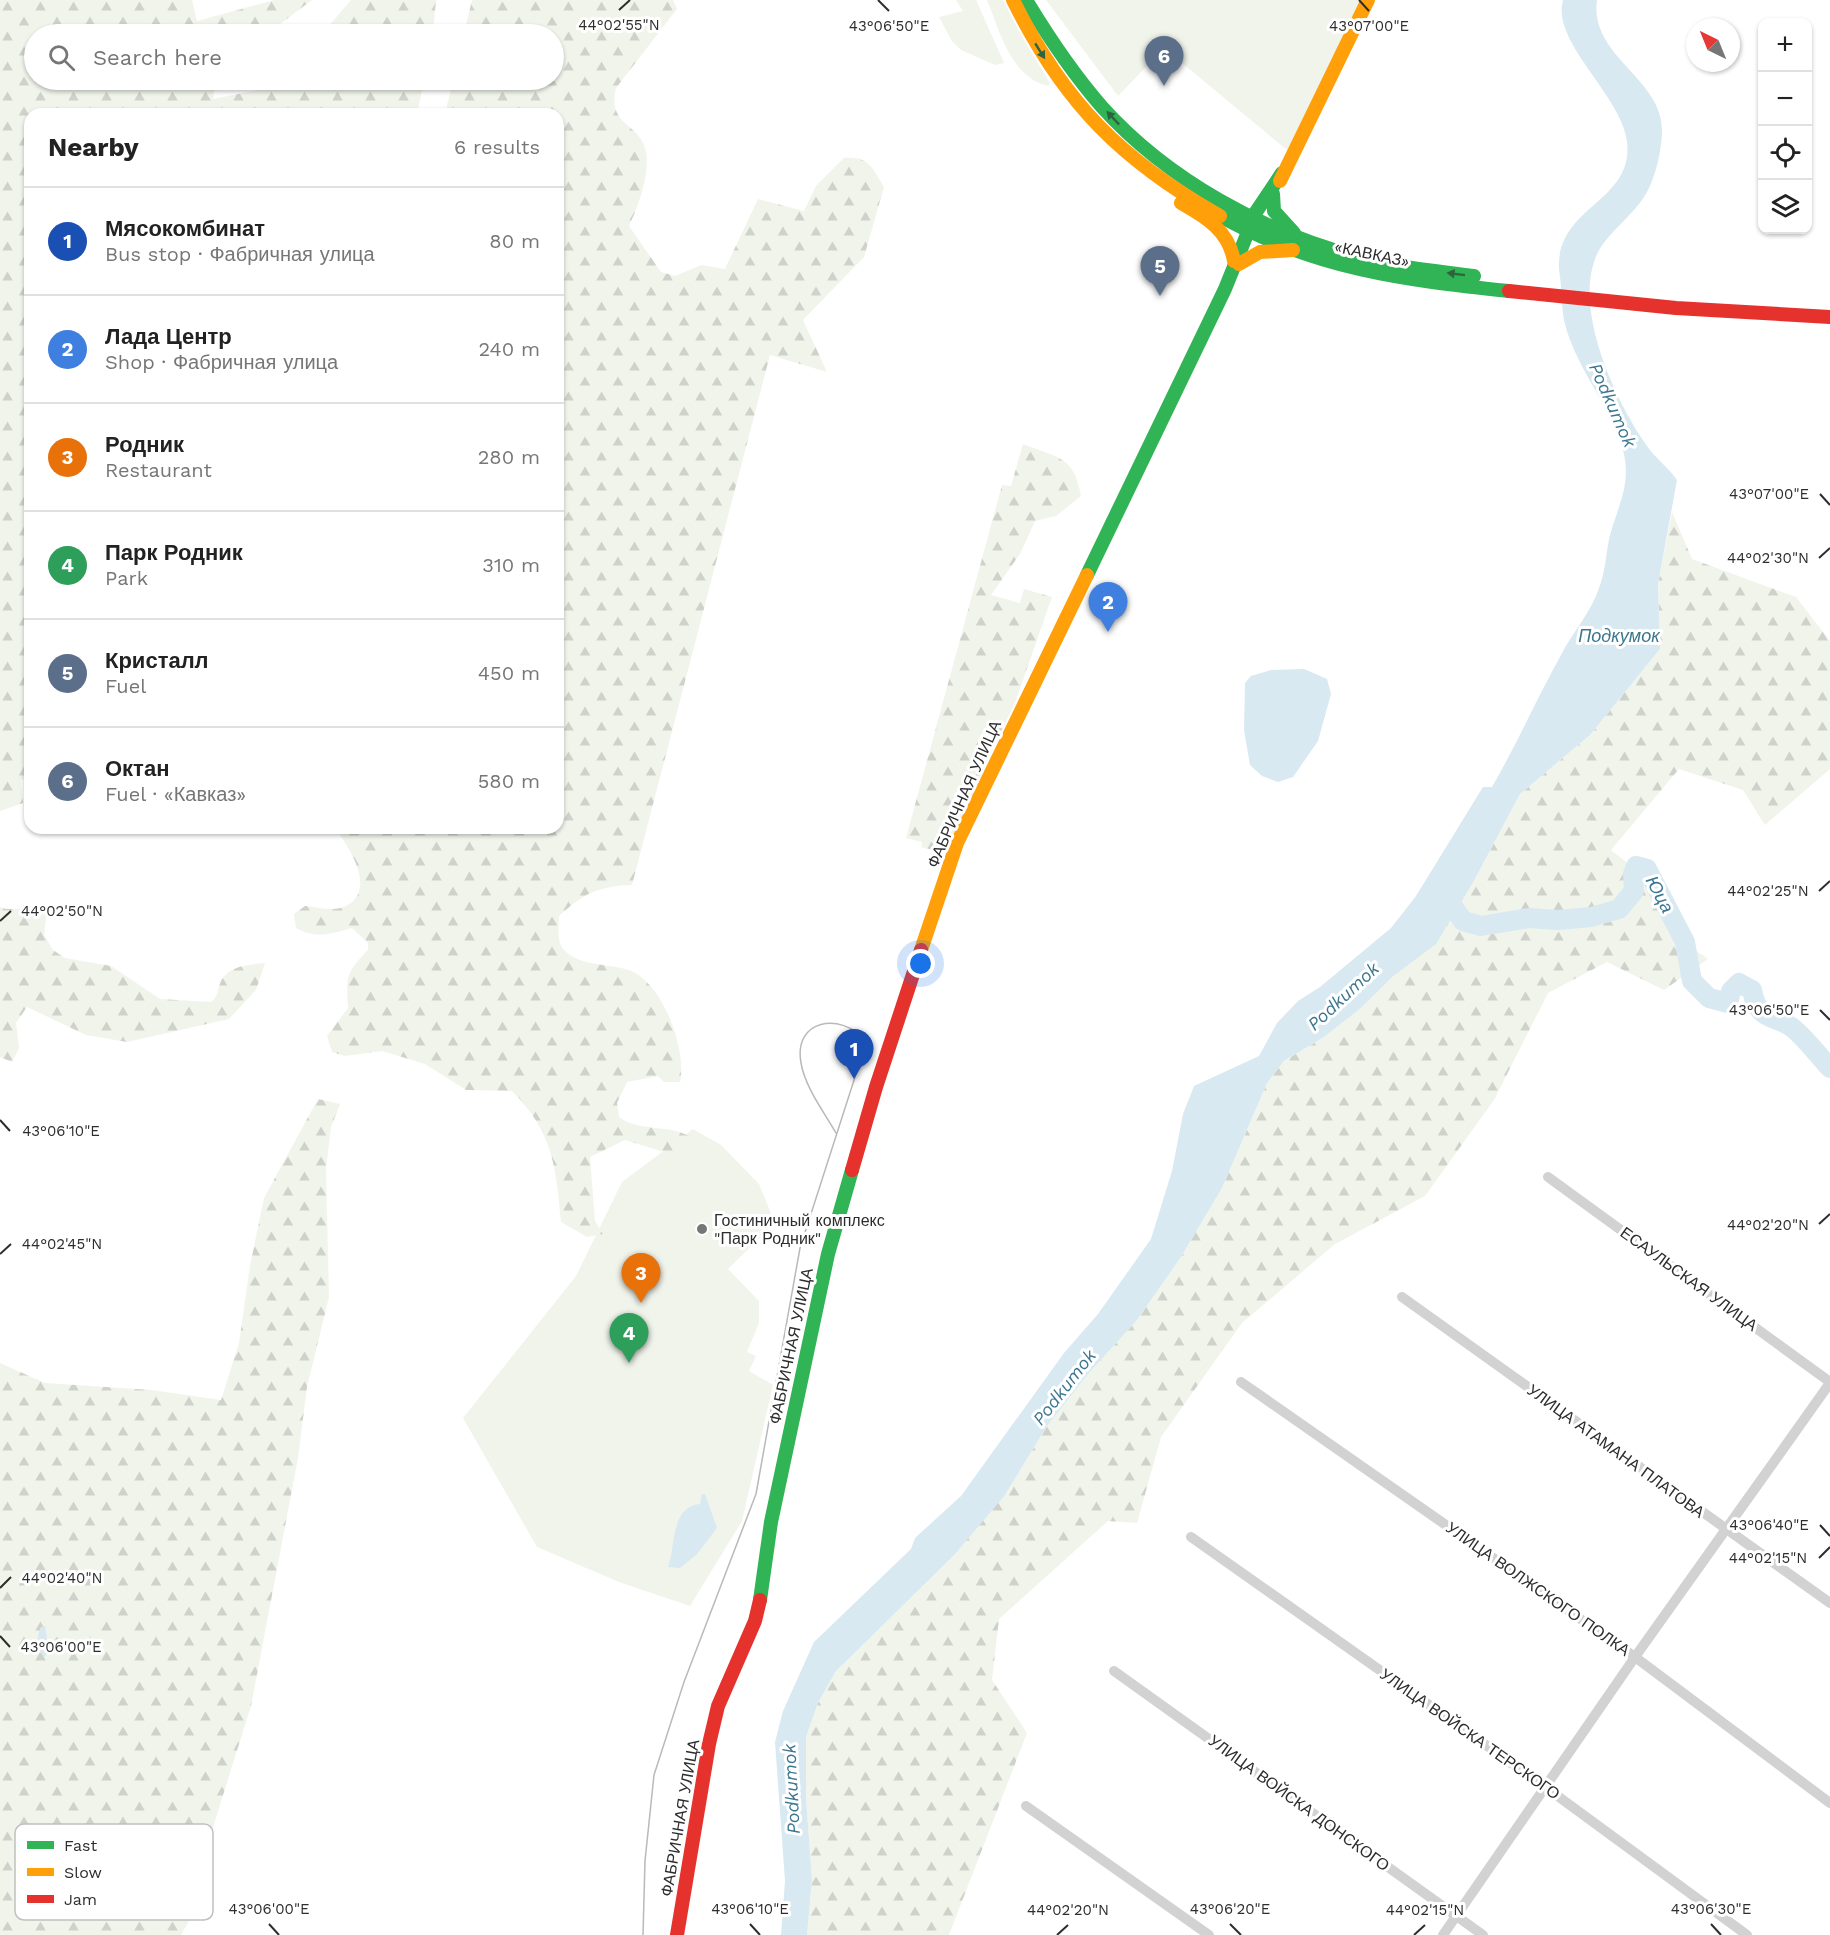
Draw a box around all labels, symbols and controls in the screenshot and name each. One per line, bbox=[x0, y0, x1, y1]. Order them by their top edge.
text: 44°02'55"N bbox=[578, 16, 660, 34]
text: 43°06'50"E bbox=[849, 17, 929, 35]
text: 43°07'00"E bbox=[1329, 17, 1409, 35]
north arrow bbox=[1686, 18, 1740, 72]
map controls bbox=[1758, 18, 1812, 234]
button: + bbox=[1758, 18, 1812, 72]
search box bbox=[24, 24, 564, 90]
pin: 6 bbox=[1144, 36, 1184, 86]
icon: search bbox=[45, 41, 78, 74]
one-way arrow bbox=[1035, 43, 1046, 60]
text: Search here bbox=[93, 45, 222, 70]
button: − bbox=[1758, 72, 1812, 126]
one-way arrow bbox=[1107, 111, 1120, 126]
button: locate bbox=[1758, 126, 1812, 180]
text: Nearby bbox=[48, 132, 139, 162]
text: 6 results bbox=[454, 135, 540, 159]
button: layers bbox=[1758, 180, 1812, 234]
text: Мясокомбинат bbox=[105, 216, 265, 241]
text: 1 bbox=[63, 229, 72, 253]
text: 80 m bbox=[489, 229, 540, 253]
street label: «КАВКАЗ» bbox=[1333, 237, 1411, 271]
text: Bus stop · Фабричная улица bbox=[105, 242, 375, 266]
pin: 5 bbox=[1140, 246, 1180, 296]
one-way arrow bbox=[1446, 269, 1465, 278]
text: Лада Центр bbox=[105, 324, 232, 349]
text: 2 bbox=[62, 337, 73, 361]
text: 240 m bbox=[478, 337, 540, 361]
text: Shop · Фабричная улица bbox=[105, 350, 338, 374]
water label: Podkumok bbox=[1585, 359, 1641, 452]
text: Родник bbox=[105, 432, 184, 457]
text: 3 bbox=[62, 445, 73, 469]
text: 280 m bbox=[478, 445, 540, 469]
text: Restaurant bbox=[105, 458, 212, 482]
text: 43°07'00"E bbox=[1729, 485, 1809, 503]
text: Парк Родник bbox=[105, 540, 243, 565]
text: 44°02'30"N bbox=[1727, 549, 1809, 567]
text: 4 bbox=[61, 553, 74, 577]
text: 310 m bbox=[482, 553, 540, 577]
text: Park bbox=[105, 566, 148, 590]
pin: 2 bbox=[1088, 582, 1128, 632]
water label: Подкумок bbox=[1578, 625, 1661, 646]
text: Кристалл bbox=[105, 648, 209, 673]
text: 5 bbox=[62, 661, 73, 685]
text: 450 m bbox=[478, 661, 540, 685]
text: Fuel bbox=[105, 674, 146, 698]
street label: ФАБРИЧНАЯ УЛИЦА bbox=[923, 717, 1005, 871]
text: Октан bbox=[105, 756, 169, 781]
text: 6 bbox=[61, 769, 74, 793]
text: 580 m bbox=[478, 769, 540, 793]
text: Fuel · «Кавказ» bbox=[105, 782, 246, 806]
water label: Юца bbox=[1642, 872, 1678, 916]
text: 44°02'25"N bbox=[1727, 882, 1809, 900]
text: 44°02'50"N bbox=[21, 902, 103, 920]
your location bbox=[906, 949, 935, 978]
water label: Podkumok bbox=[1303, 957, 1384, 1034]
text: 43°06'50"E bbox=[1729, 1001, 1809, 1019]
pin: 1 bbox=[834, 1030, 874, 1079]
text: 43°06'10"E bbox=[22, 1122, 100, 1140]
place label: Гостиничный комплекс "Парк Родник" bbox=[714, 1211, 885, 1248]
text: 44°02'20"N bbox=[1727, 1216, 1809, 1234]
marker: Гостиничный комплекс "Парк Родник" bbox=[695, 1222, 709, 1236]
street label: ЕСАУЛЬСКАЯ УЛИЦА bbox=[1617, 1223, 1762, 1335]
text: 44°02'45"N bbox=[22, 1235, 102, 1253]
pin: 3 bbox=[622, 1254, 660, 1303]
street label: ФАБРИЧНАЯ УЛИЦА bbox=[765, 1266, 817, 1426]
pin: 4 bbox=[610, 1314, 648, 1363]
water label: Podkumok bbox=[1028, 1344, 1101, 1429]
street label: УЛИЦА АТАМАНА ПЛАТОВА bbox=[1524, 1380, 1709, 1522]
text: 43°06'40"E bbox=[1729, 1516, 1809, 1534]
street label: УЛИЦА ВОЛЖСКОГО ПОЛКА bbox=[1442, 1518, 1634, 1660]
text: 44°02'15"N bbox=[1729, 1549, 1807, 1567]
text: 44°02'40"N bbox=[21, 1569, 103, 1587]
text: 43°06'00"E bbox=[20, 1638, 102, 1656]
street label: УЛИЦА ВОЙСКА ТЕРСКОГО bbox=[1376, 1665, 1564, 1803]
street label: УЛИЦА ВОЙСКА ДОНСКОГО bbox=[1205, 1731, 1393, 1875]
street label: ФАБРИЧНАЯ УЛИЦА bbox=[657, 1738, 703, 1898]
water label: Podkumok bbox=[778, 1742, 804, 1835]
legend bbox=[15, 1824, 213, 1920]
text: Fast bbox=[64, 1836, 97, 1855]
text: Slow bbox=[64, 1863, 102, 1882]
text: Jam bbox=[64, 1890, 97, 1909]
text: 43°06'00"E bbox=[228, 1900, 310, 1918]
text: 43°06'10"E bbox=[711, 1900, 789, 1918]
text: 43°06'20"E bbox=[1190, 1900, 1270, 1918]
text: 43°06'30"E bbox=[1671, 1900, 1751, 1918]
text: 44°02'20"N bbox=[1027, 1901, 1109, 1919]
text: 44°02'15"N bbox=[1386, 1901, 1464, 1919]

